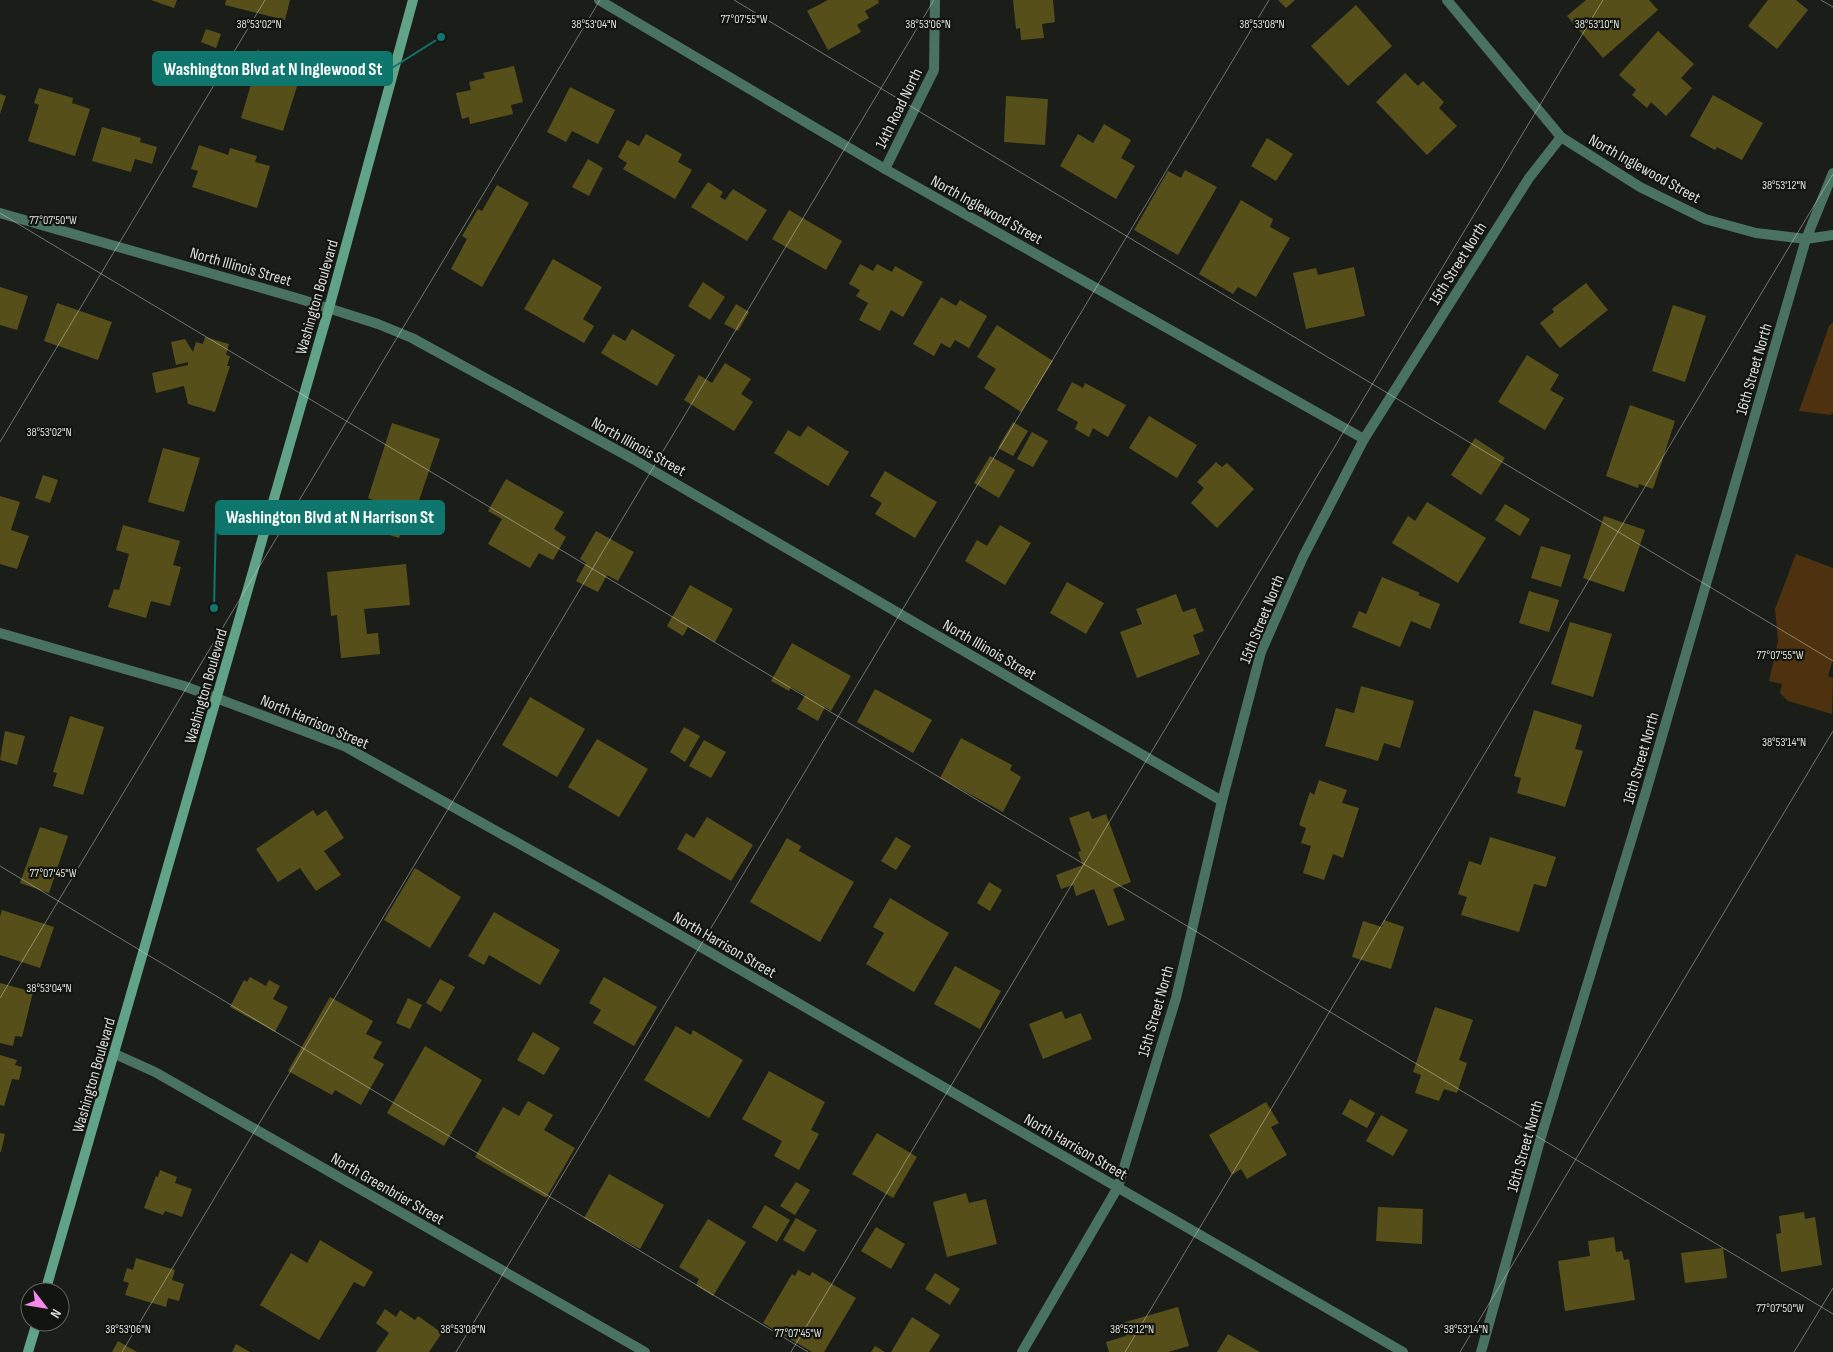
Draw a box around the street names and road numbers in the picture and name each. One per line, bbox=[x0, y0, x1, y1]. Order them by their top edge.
street label: 14th Road North bbox=[872, 65, 927, 152]
street label: North Inglewood Street bbox=[1585, 131, 1704, 208]
street label: North Inglewood Street bbox=[927, 172, 1046, 249]
street label: 15th Street North bbox=[1425, 219, 1491, 309]
street label: Washington Boulevard bbox=[292, 238, 343, 357]
street label: North Illinois Street bbox=[188, 244, 294, 291]
street label: 16th Street North bbox=[1732, 321, 1777, 417]
street label: North Illinois Street bbox=[588, 414, 689, 481]
street label: 15th Street North bbox=[1236, 572, 1289, 667]
street label: North Illinois Street bbox=[939, 616, 1040, 685]
street label: Washington Boulevard bbox=[181, 627, 232, 746]
street label: North Harrison Street bbox=[257, 691, 372, 754]
street label: 16th Street North bbox=[1619, 710, 1664, 806]
street label: North Harrison Street bbox=[669, 908, 779, 983]
street label: 15th Street North bbox=[1134, 964, 1179, 1059]
street label: Washington Boulevard bbox=[69, 1016, 120, 1135]
street label: 16th Street North bbox=[1503, 1098, 1548, 1194]
street label: North Harrison Street bbox=[1020, 1110, 1130, 1185]
street label: North Greenbrier Street bbox=[327, 1149, 447, 1229]

